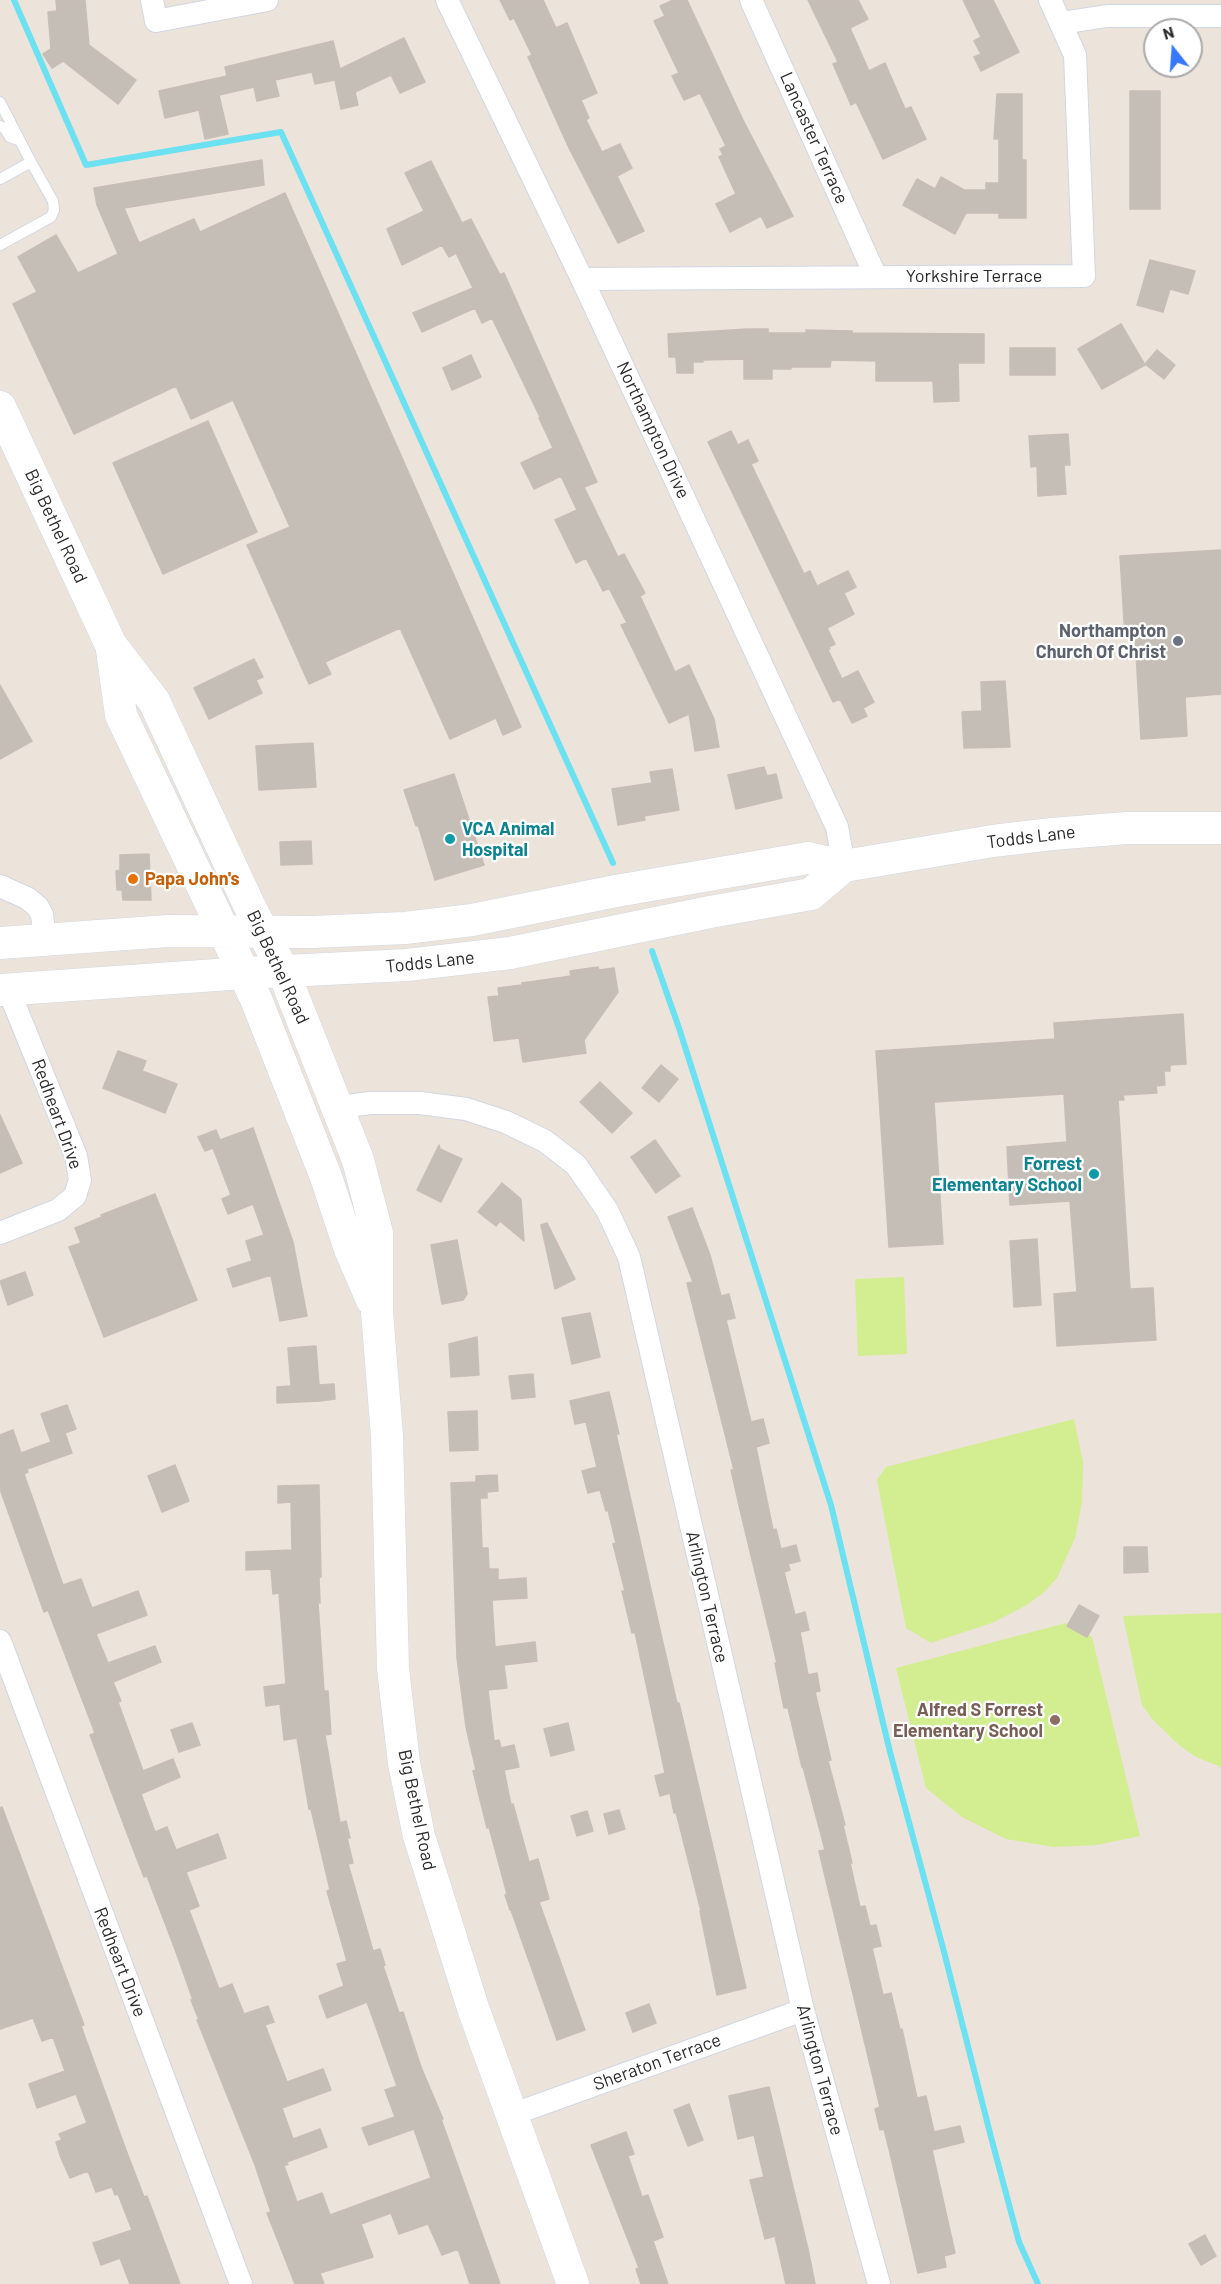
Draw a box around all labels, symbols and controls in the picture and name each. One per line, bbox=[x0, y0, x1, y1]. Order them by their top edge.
north arrow bbox=[1143, 18, 1203, 78]
text: N bbox=[1160, 22, 1176, 43]
street label: Lancaster Terrace bbox=[775, 69, 853, 207]
street label: Yorkshire Terrace bbox=[906, 265, 1042, 287]
street label: Northampton Drive bbox=[612, 358, 694, 502]
street label: Big Bethel Road bbox=[20, 466, 92, 586]
place label: Northampton Church Of Christ bbox=[1036, 620, 1166, 662]
marker: Northampton Church Of Christ bbox=[1171, 634, 1185, 648]
place label: VCA Animal Hospital bbox=[462, 818, 554, 860]
street label: Todds Lane bbox=[985, 821, 1077, 853]
marker: VCA Animal Hospital bbox=[443, 832, 457, 846]
place label: Papa John's bbox=[145, 868, 240, 890]
marker: Papa John's bbox=[126, 872, 140, 886]
street label: Big Bethel Road bbox=[242, 907, 314, 1027]
street label: Todds Lane bbox=[384, 947, 476, 977]
street label: Redheart Drive bbox=[27, 1056, 87, 1172]
place label: Forrest Elementary School bbox=[932, 1153, 1082, 1196]
marker: Forrest Elementary School bbox=[1087, 1167, 1101, 1181]
street label: Arlington Terrace bbox=[681, 1529, 733, 1665]
place label: Alfred S Forrest Elementary School bbox=[893, 1699, 1043, 1742]
marker: Alfred S Forrest Elementary School bbox=[1048, 1713, 1062, 1727]
street label: Big Bethel Road bbox=[394, 1748, 440, 1872]
street label: Redheart Drive bbox=[89, 1904, 151, 2020]
street label: Arlington Terrace bbox=[792, 2002, 848, 2138]
street label: Sheraton Terrace bbox=[590, 2029, 724, 2095]

